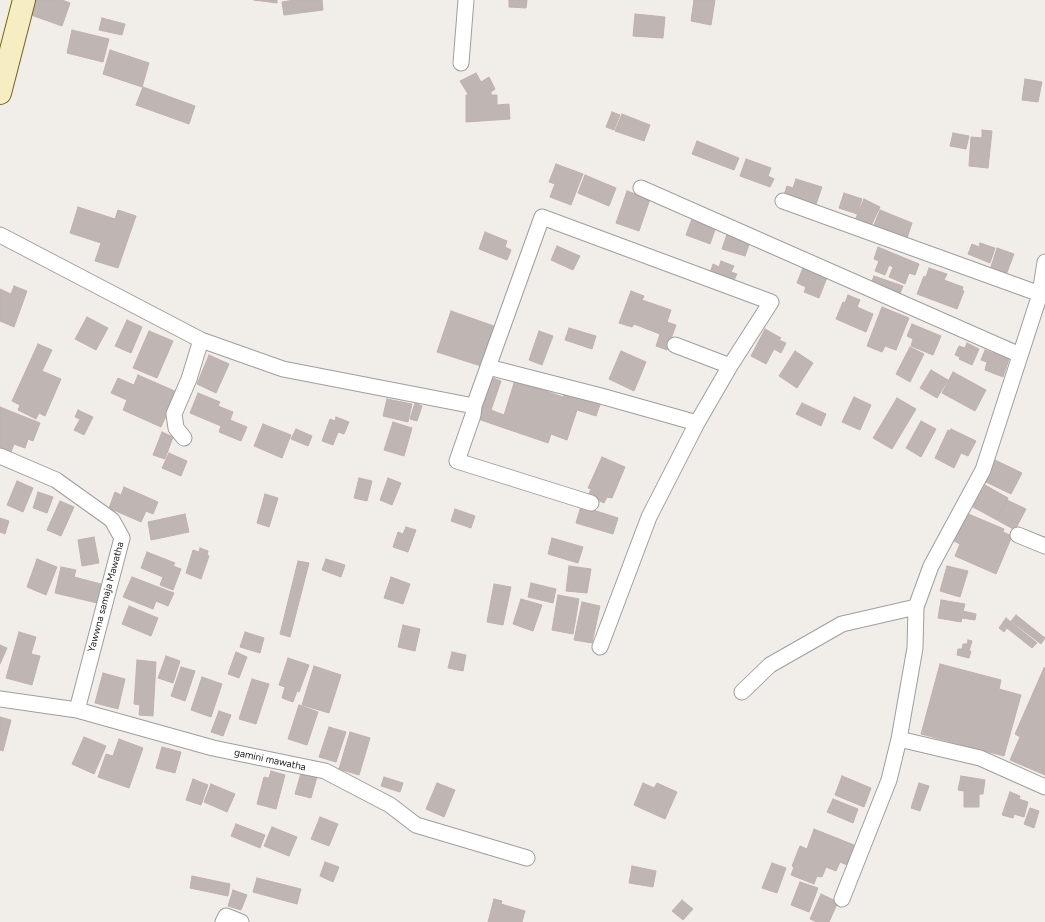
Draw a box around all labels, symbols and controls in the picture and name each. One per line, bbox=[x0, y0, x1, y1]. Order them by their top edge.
street label: Yawwna samaja Mawatha bbox=[85, 541, 127, 653]
street label: gamini mawatha bbox=[233, 747, 307, 773]

